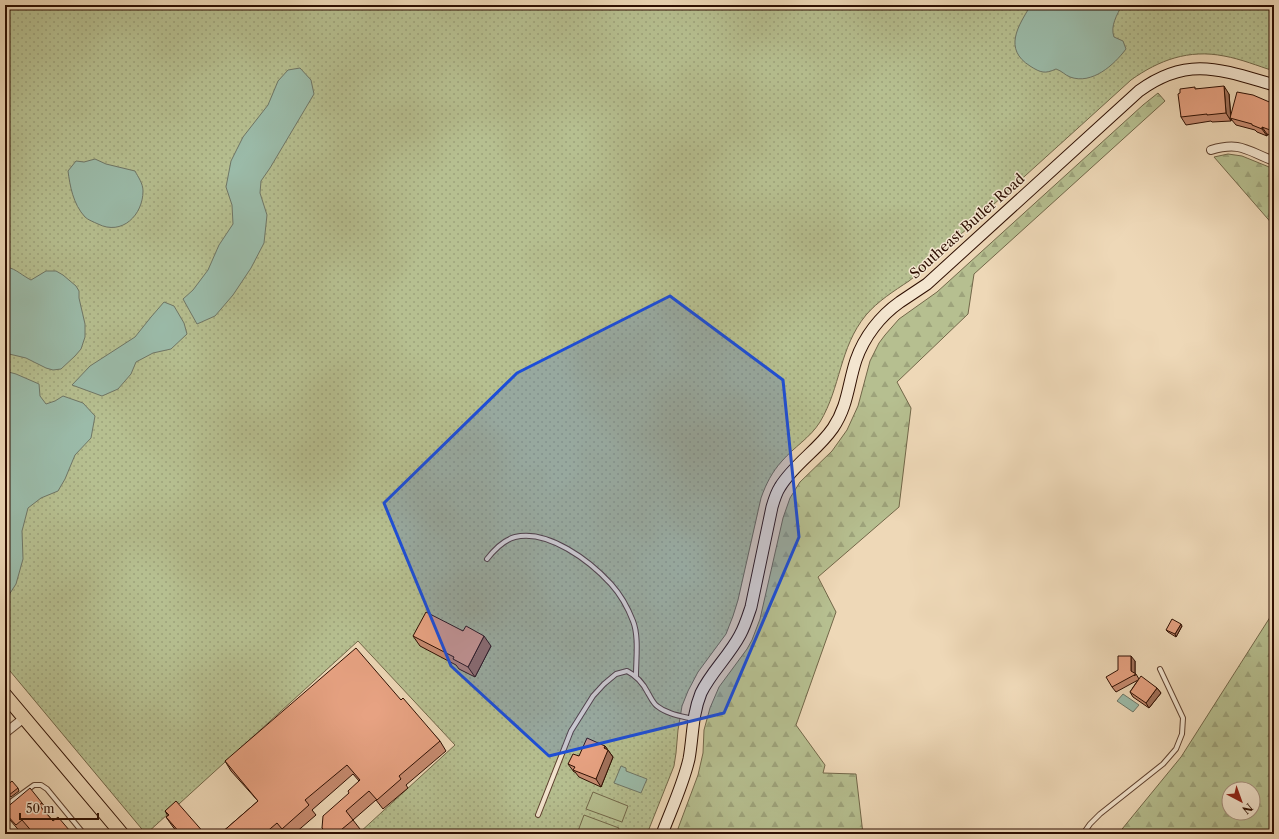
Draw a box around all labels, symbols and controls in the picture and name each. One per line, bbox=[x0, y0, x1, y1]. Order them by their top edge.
street label: Southeast Butler Road bbox=[906, 169, 1029, 282]
north arrow bbox=[1221, 781, 1261, 821]
scale bar bbox=[20, 795, 98, 821]
text: N bbox=[1239, 800, 1256, 817]
text: 50 m bbox=[26, 801, 55, 816]

